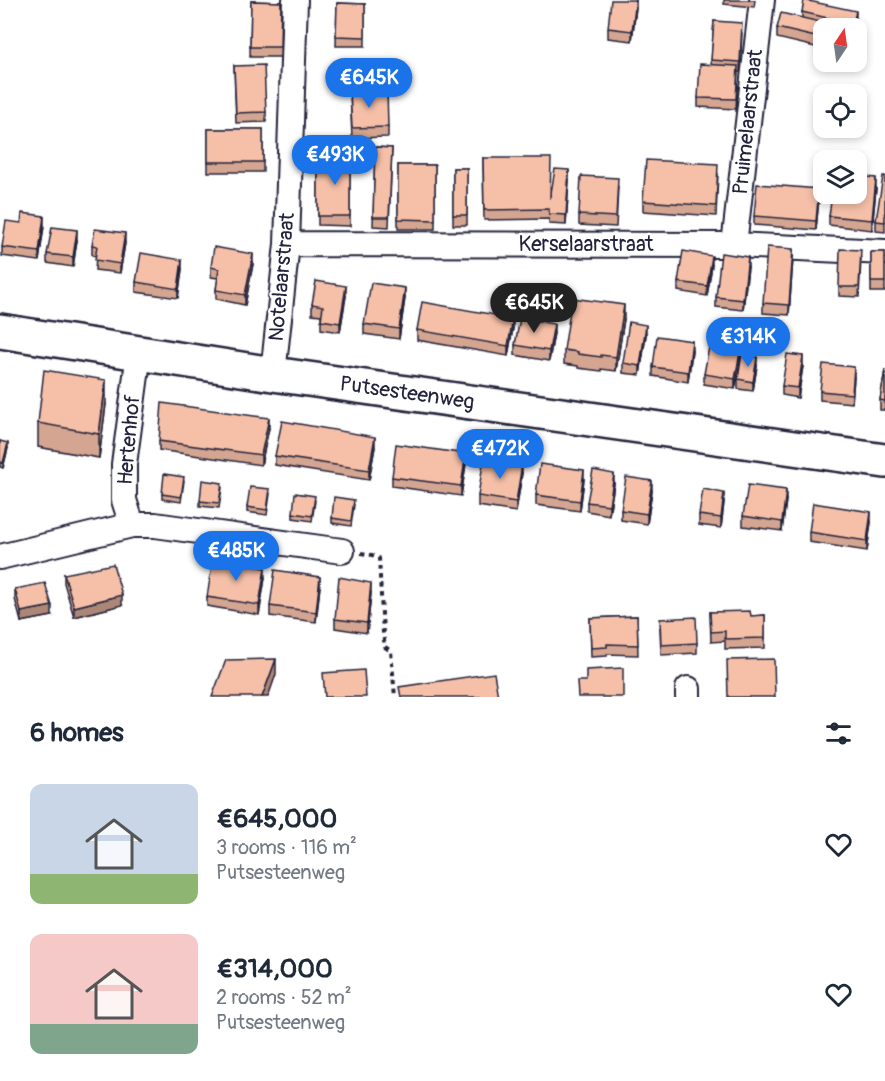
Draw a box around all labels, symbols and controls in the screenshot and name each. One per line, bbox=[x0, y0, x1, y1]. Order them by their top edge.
north arrow bbox=[813, 18, 867, 72]
map controls bbox=[813, 18, 867, 204]
street label: Pruimelaarstraat bbox=[727, 47, 769, 196]
pin: €645K bbox=[327, 58, 411, 109]
text: €645K bbox=[339, 65, 399, 90]
button: locate bbox=[813, 84, 867, 138]
pin: €493K bbox=[293, 135, 377, 186]
text: €493K bbox=[306, 142, 364, 167]
button: layers bbox=[813, 150, 867, 204]
street label: Notelaarstraat bbox=[263, 211, 301, 342]
street label: Kerselaarstraat bbox=[519, 231, 654, 258]
pin: €645K bbox=[492, 283, 576, 334]
text: €645K bbox=[504, 290, 564, 315]
pin: €314K bbox=[706, 317, 790, 368]
text: €314K bbox=[720, 324, 776, 349]
street label: Putsesteenweg bbox=[338, 370, 476, 416]
street label: Hertenhof bbox=[112, 393, 146, 486]
pin: €472K bbox=[458, 429, 542, 480]
text: €472K bbox=[471, 436, 529, 461]
pin: €485K bbox=[194, 531, 278, 582]
text: €485K bbox=[207, 538, 265, 563]
text: 6 homes bbox=[30, 717, 124, 749]
icon: filters bbox=[822, 717, 855, 750]
text: €645,000 bbox=[216, 803, 337, 835]
icon: home bbox=[78, 808, 150, 880]
icon: heart bbox=[822, 828, 855, 861]
text: 3 rooms · 116 m² bbox=[216, 835, 357, 860]
text: Putsesteenweg bbox=[216, 860, 345, 885]
text: €314,000 bbox=[216, 953, 333, 985]
icon: home bbox=[78, 958, 150, 1030]
icon: heart bbox=[822, 978, 855, 1011]
text: 2 rooms · 52 m² bbox=[216, 985, 352, 1010]
text: Putsesteenweg bbox=[216, 1010, 345, 1035]

